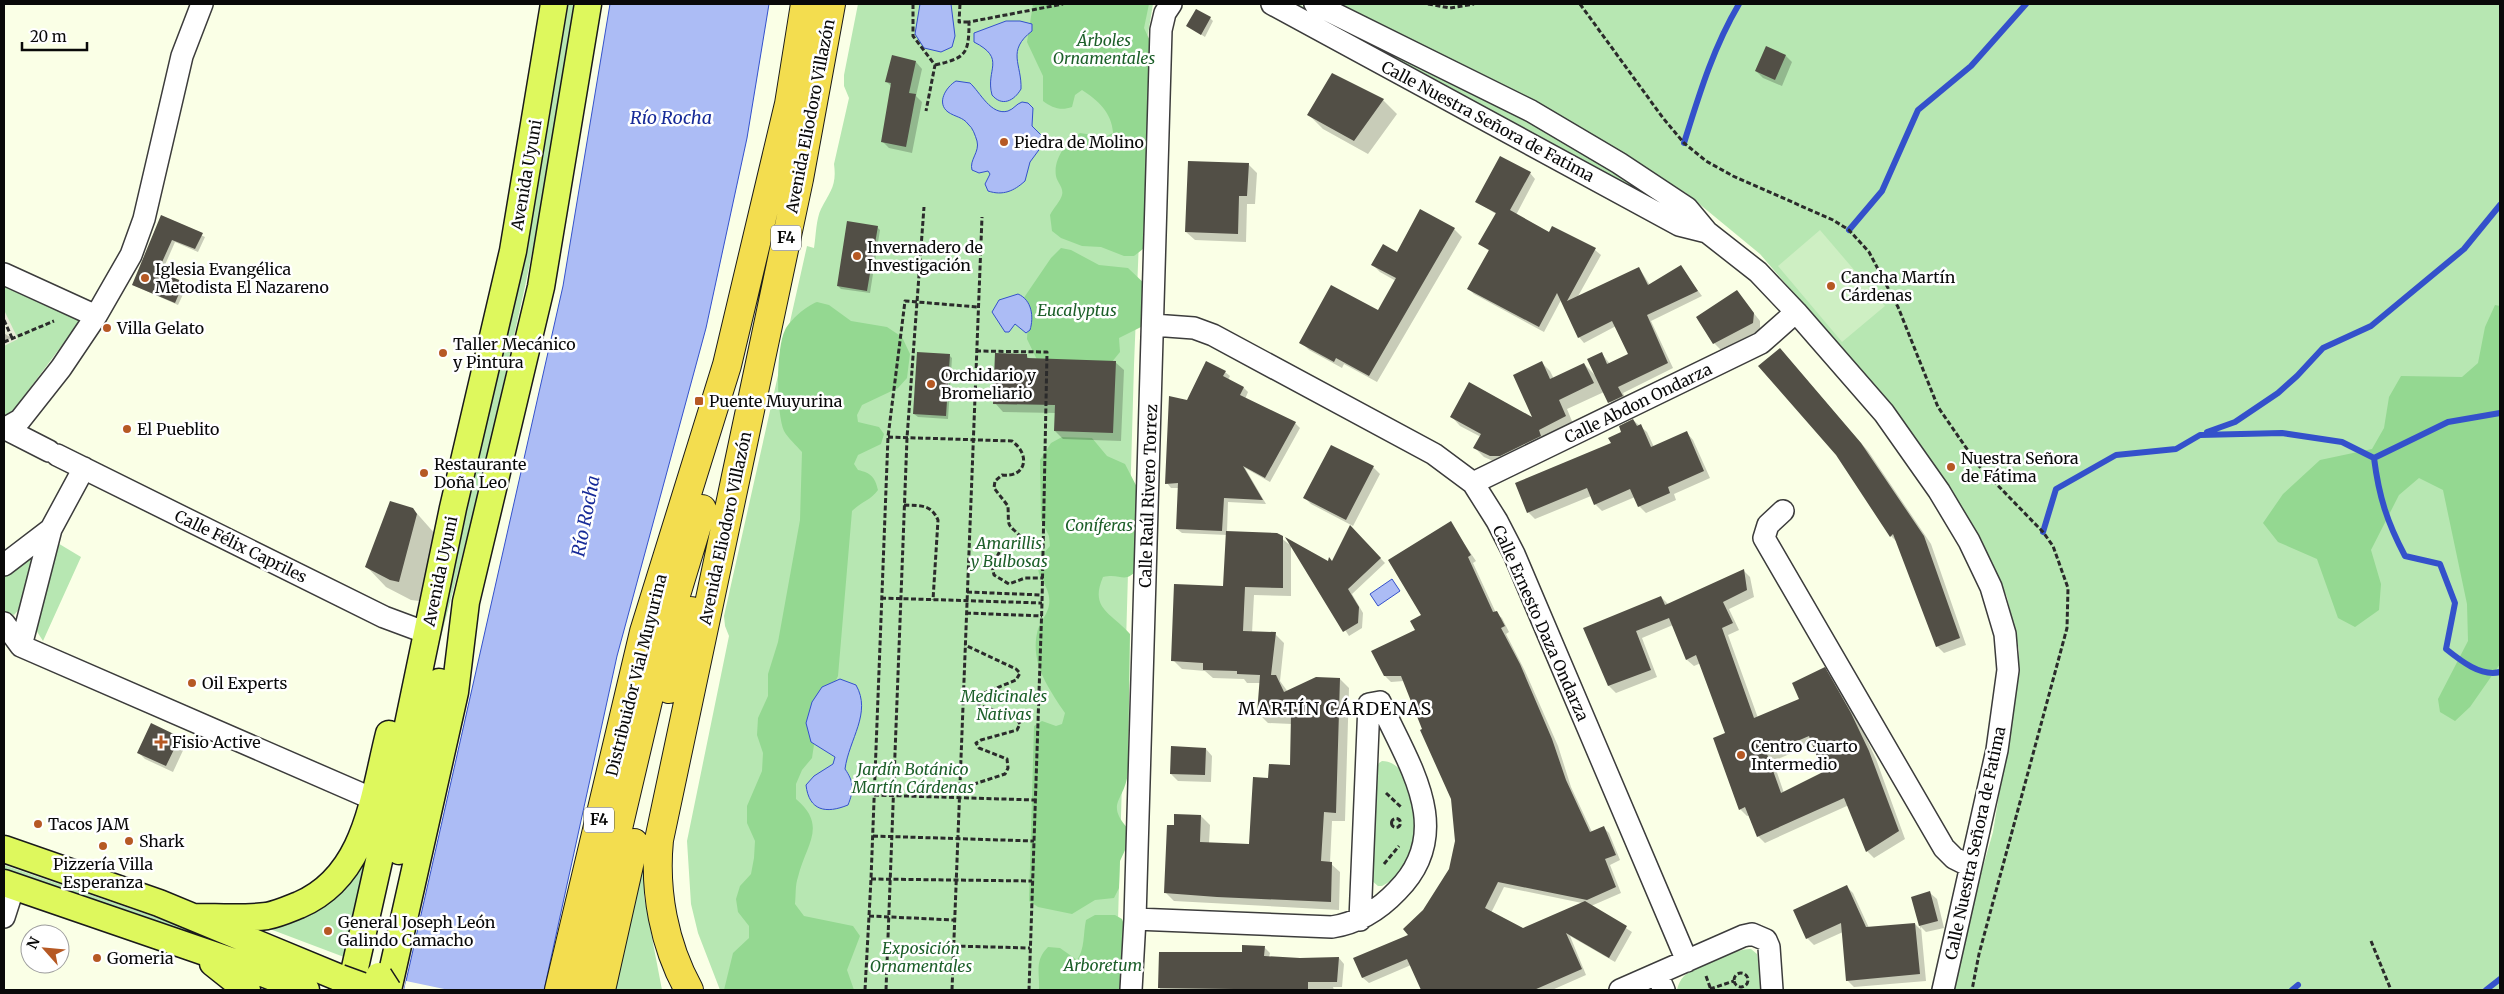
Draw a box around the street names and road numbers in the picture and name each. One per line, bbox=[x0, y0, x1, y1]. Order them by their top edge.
street label: Avenida Eliodoro Villazón bbox=[781, 17, 839, 216]
street label: Calle Nuestra Señora de Fatima bbox=[1378, 56, 1598, 186]
street label: Avenida Uyuni bbox=[506, 118, 546, 233]
road number: F4 bbox=[771, 226, 801, 250]
street label: Calle Abdon Ondarza bbox=[1561, 358, 1715, 447]
street label: Calle Raúl Rivero Torrez bbox=[1135, 403, 1161, 588]
street label: Avenida Eliodoro Villazón bbox=[695, 429, 755, 628]
street label: Calle Félix Capriles bbox=[172, 505, 311, 587]
street label: Avenida Uyuni bbox=[418, 514, 461, 629]
street label: Calle Ernesto Daza Ondarza bbox=[1489, 522, 1593, 724]
street label: Distribuidor Vial Muyurina bbox=[601, 571, 671, 778]
street label: Calle Nuestra Señora de Fatima bbox=[1940, 724, 2010, 962]
road number: F4 bbox=[584, 808, 614, 832]

